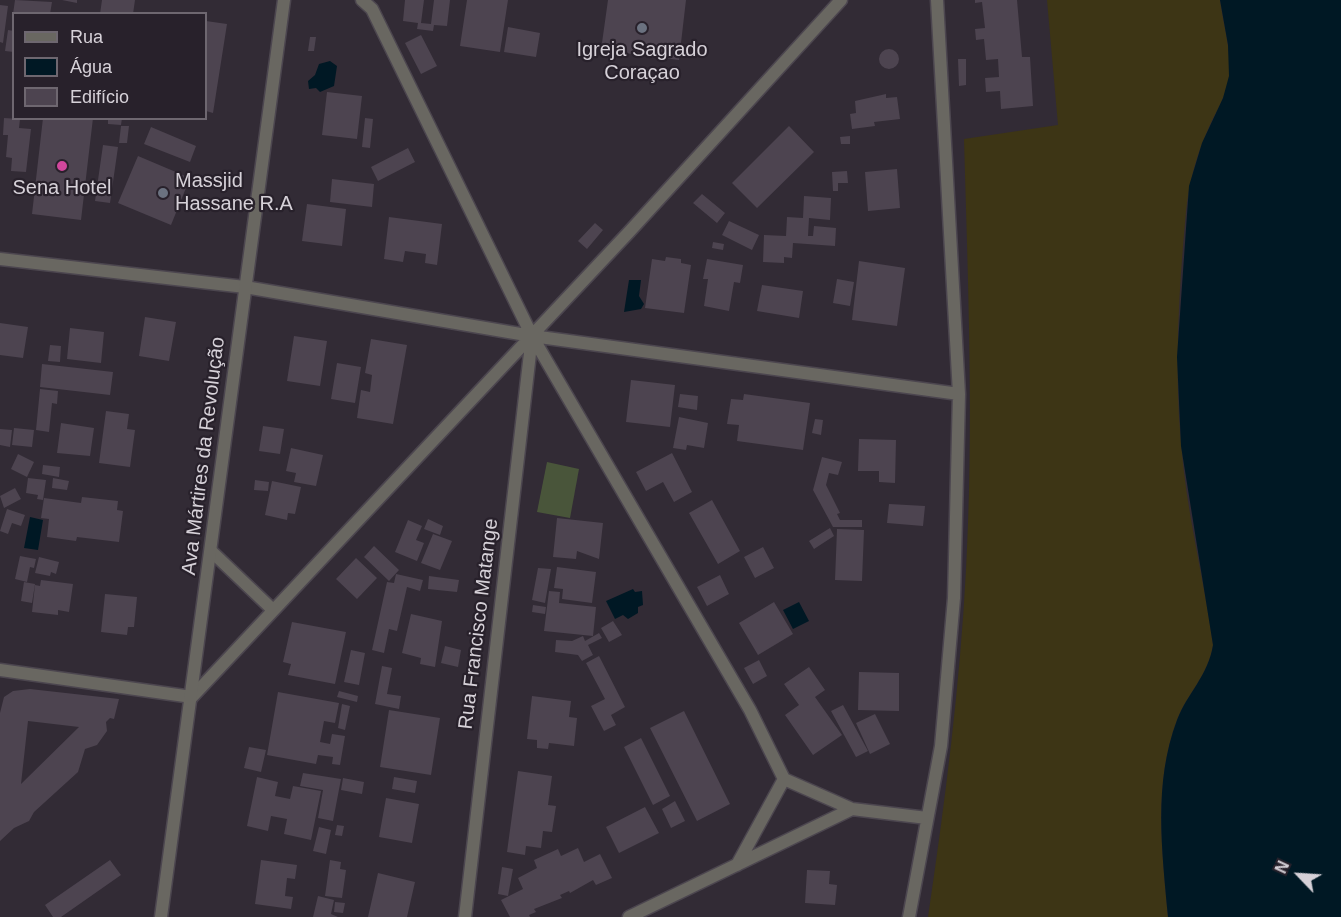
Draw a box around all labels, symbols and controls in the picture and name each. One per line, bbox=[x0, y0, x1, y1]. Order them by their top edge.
legend bbox=[12, 12, 207, 120]
marker: Igreja Sagrado Coraçao bbox=[635, 21, 649, 35]
text: Rua bbox=[70, 27, 103, 47]
place label: Igreja Sagrado Coraçao bbox=[576, 38, 708, 85]
text: Água bbox=[70, 57, 112, 77]
text: Edifício bbox=[70, 87, 129, 107]
marker: Sena Hotel bbox=[55, 159, 69, 173]
place label: Massjid Hassane R.A bbox=[175, 169, 293, 216]
place label: Sena Hotel bbox=[13, 176, 111, 200]
marker: Massjid Hassane R.A bbox=[156, 186, 170, 200]
street label: Ava Mártires da Revolução bbox=[177, 336, 231, 576]
street label: Rua Francisco Matange bbox=[454, 517, 504, 731]
north arrow bbox=[1269, 845, 1329, 905]
text: N bbox=[1272, 858, 1292, 876]

